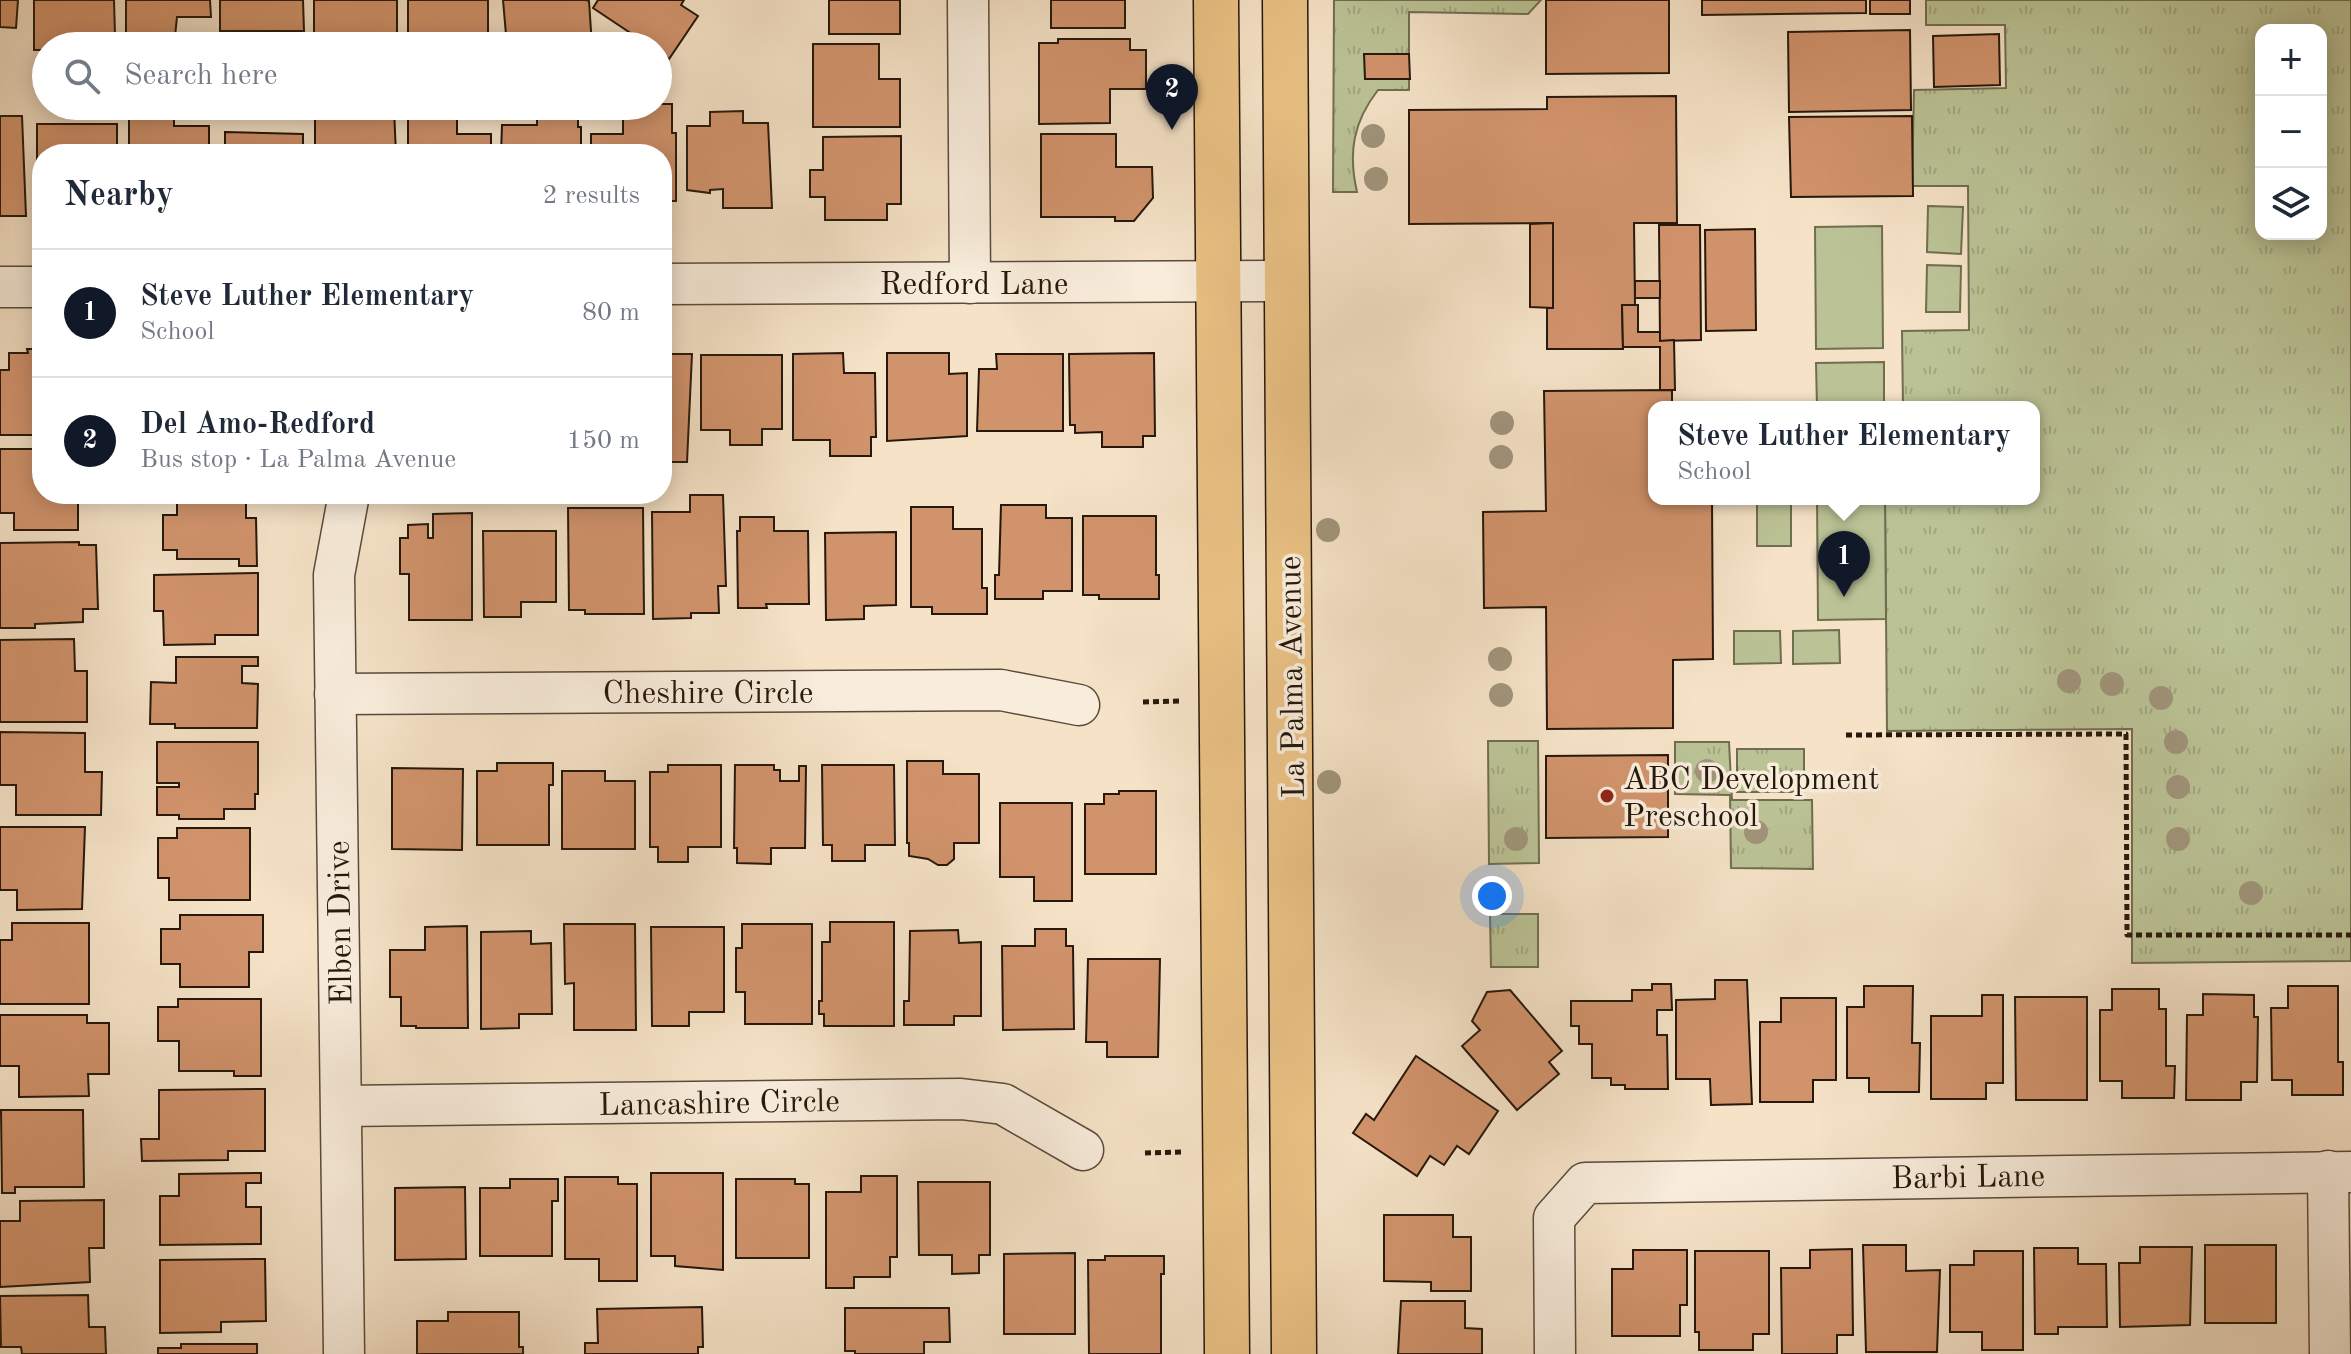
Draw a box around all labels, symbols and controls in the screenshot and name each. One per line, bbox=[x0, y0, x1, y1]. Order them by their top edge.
map controls bbox=[2255, 24, 2327, 240]
button: + bbox=[2255, 24, 2327, 96]
search box bbox=[32, 32, 672, 120]
icon: search bbox=[60, 54, 104, 98]
text: Search here bbox=[124, 61, 278, 91]
pin: 2 bbox=[1146, 64, 1198, 130]
button: − bbox=[2255, 96, 2327, 168]
button: layers bbox=[2255, 168, 2327, 240]
text: Nearby bbox=[64, 179, 174, 213]
text: 2 results bbox=[542, 183, 640, 209]
street label: Redford Lane bbox=[880, 270, 1068, 302]
text: Steve Luther Elementary bbox=[140, 282, 474, 312]
text: 1 bbox=[82, 300, 98, 326]
text: 80 m bbox=[582, 300, 640, 326]
text: School bbox=[140, 319, 214, 345]
popup bbox=[1648, 401, 2040, 505]
text: Del Amo-Redford bbox=[140, 410, 375, 440]
text: Steve Luther Elementary bbox=[1677, 422, 2011, 452]
text: 2 bbox=[82, 428, 98, 454]
text: 150 m bbox=[567, 428, 640, 454]
text: Bus stop · La Palma Avenue bbox=[140, 447, 456, 473]
text: School bbox=[1677, 459, 1751, 485]
pin: 1 bbox=[1818, 531, 1870, 597]
street label: La Palma Avenue bbox=[1276, 555, 1312, 799]
street label: Cheshire Circle bbox=[603, 679, 813, 711]
place label: ABC Development Preschool bbox=[1623, 765, 1879, 834]
marker: ABC Development Preschool bbox=[1598, 787, 1616, 805]
street label: Elben Drive bbox=[325, 840, 359, 1006]
your location bbox=[1472, 876, 1512, 916]
street label: Lancashire Circle bbox=[598, 1087, 840, 1123]
street label: Barbi Lane bbox=[1891, 1162, 2045, 1196]

